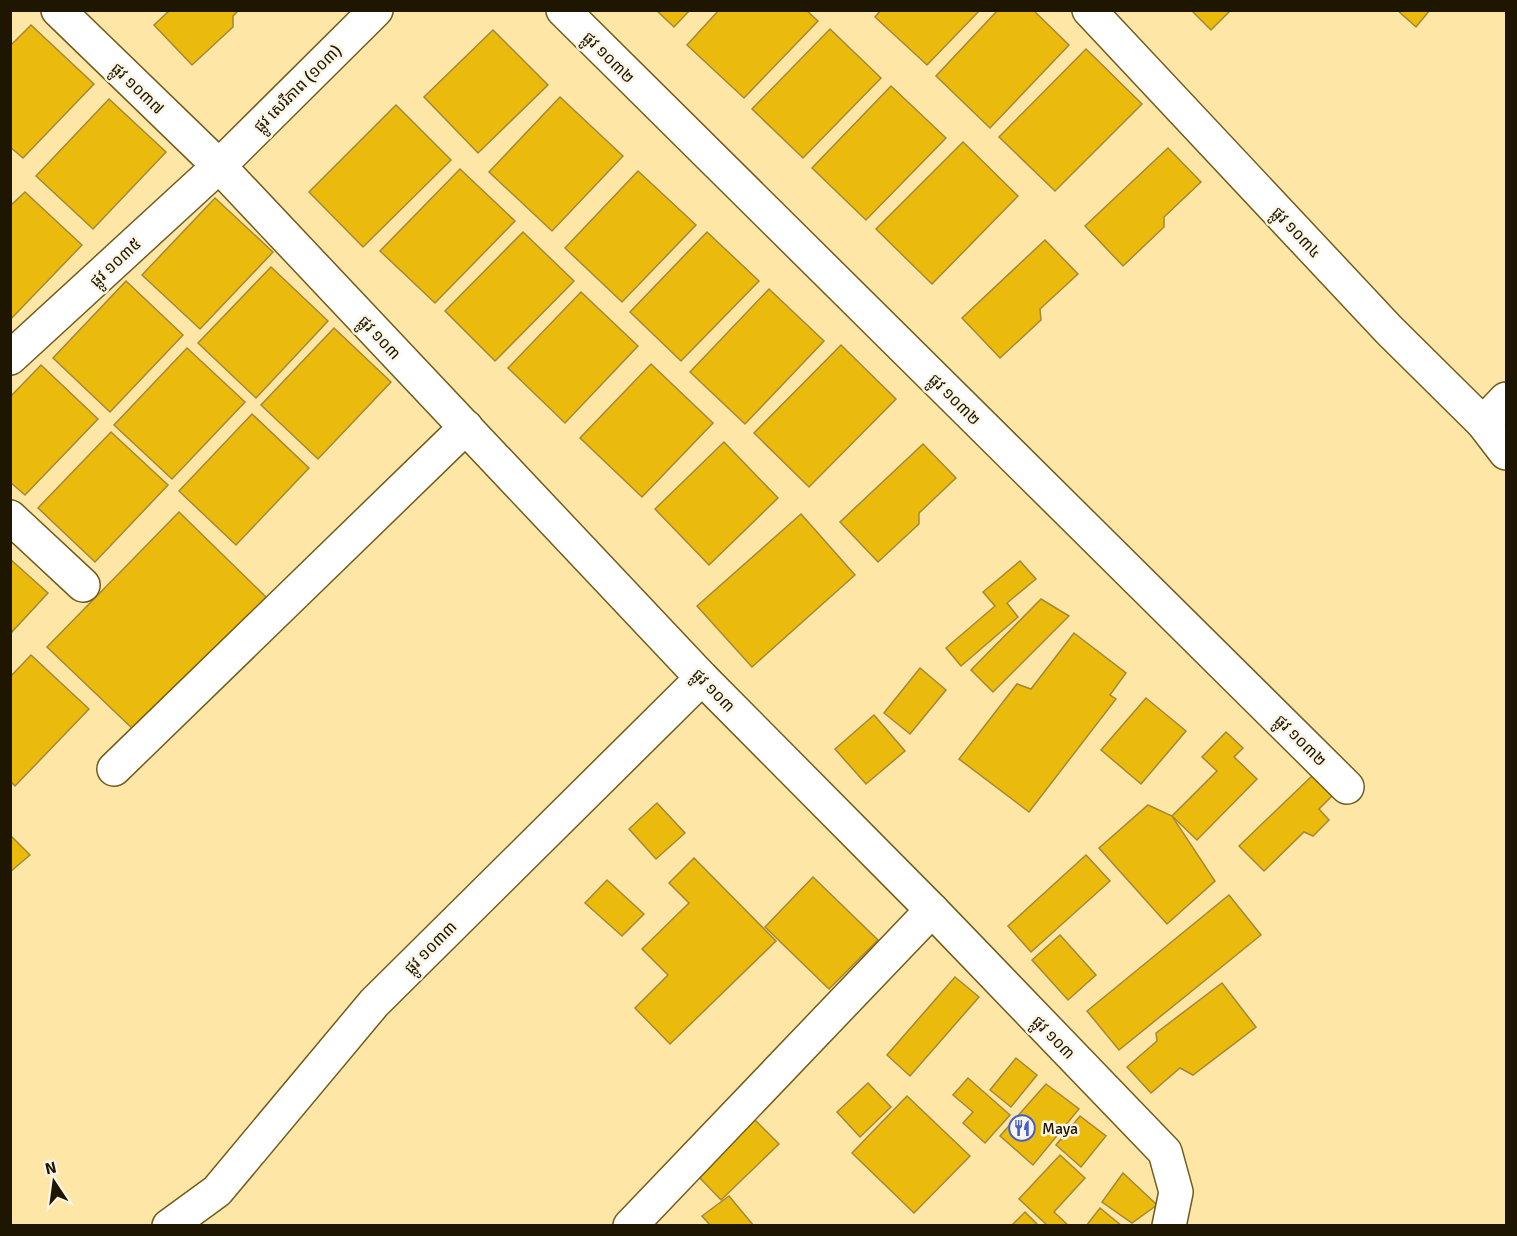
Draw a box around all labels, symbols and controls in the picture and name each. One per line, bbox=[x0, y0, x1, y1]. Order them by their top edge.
street label: ផ្លូវ ១០៣២ bbox=[576, 28, 638, 90]
street label: ផ្លូវ សេរីភាព (១០៣) bbox=[250, 41, 348, 139]
street label: ផ្លូវ ១០៣៧ bbox=[104, 59, 168, 121]
street label: ផ្លូវ ១០៣៤ bbox=[1265, 203, 1325, 265]
street label: ផ្លូវ ១០៣៥ bbox=[86, 234, 148, 294]
street label: ផ្លូវ ១០៣ bbox=[351, 311, 405, 366]
street label: ផ្លូវ ១០៣២ bbox=[922, 370, 984, 432]
street label: ផ្លូវ ១០៣ bbox=[685, 665, 739, 719]
street label: ផ្លូវ ១០៣២ bbox=[1268, 711, 1330, 773]
street label: ផ្លូវ ១០៣៣ bbox=[400, 917, 464, 981]
street label: ផ្លូវ ១០៣ bbox=[1025, 1012, 1079, 1066]
restaurant icon: Maya bbox=[1007, 1113, 1037, 1143]
place label: Maya bbox=[1042, 1119, 1078, 1139]
north arrow bbox=[24, 1152, 84, 1212]
text: N bbox=[43, 1157, 59, 1179]

